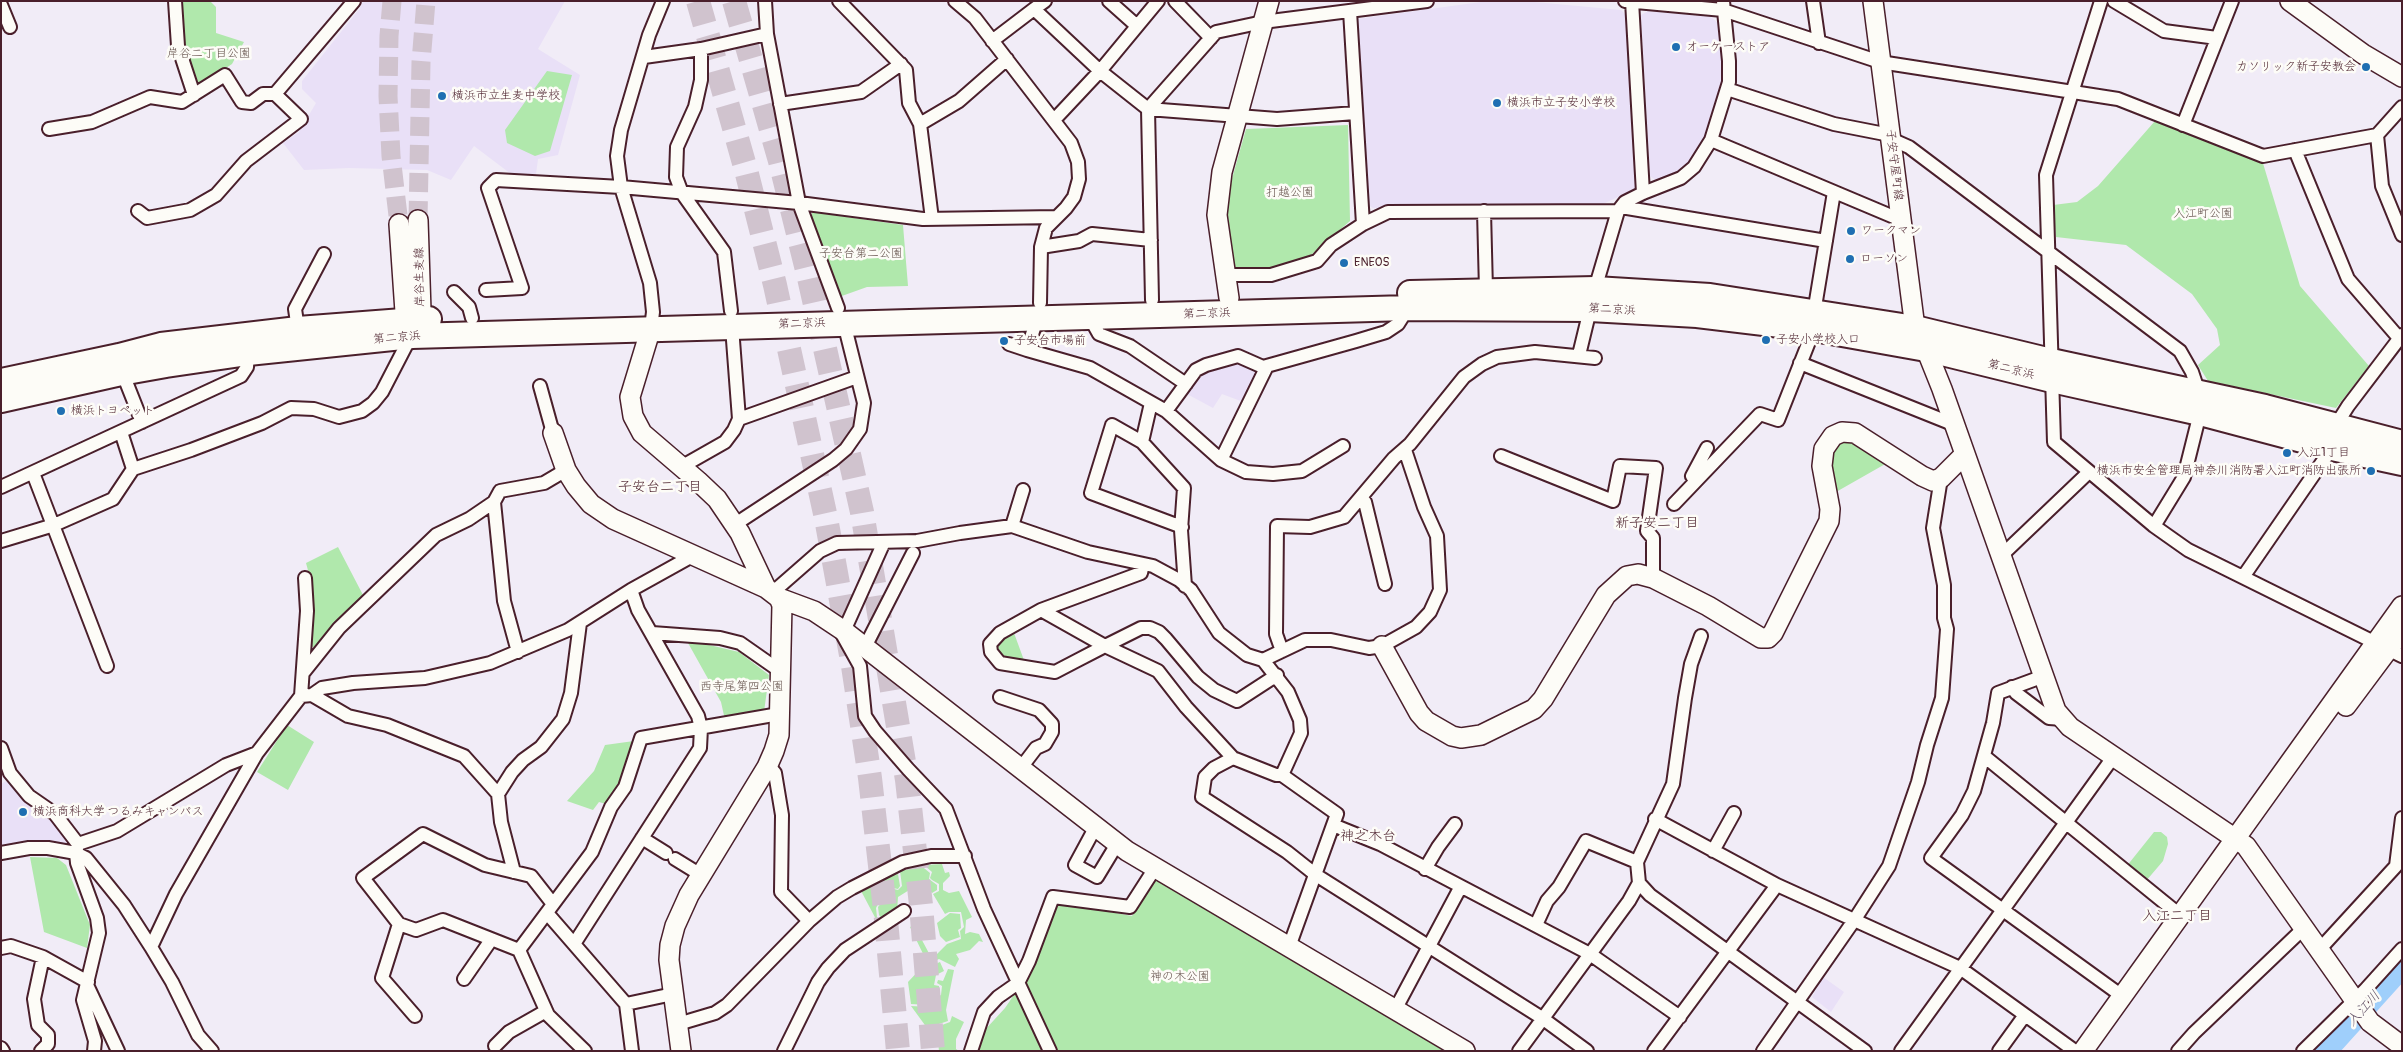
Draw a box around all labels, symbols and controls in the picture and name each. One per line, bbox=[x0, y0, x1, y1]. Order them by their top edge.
place label: オーケーストア bbox=[1686, 40, 1770, 54]
marker: オーケーストア bbox=[1670, 41, 1682, 53]
park label: 岸谷二丁目公園 bbox=[167, 47, 251, 61]
place label: カソリック新子安教会 bbox=[2236, 60, 2356, 74]
marker: カソリック新子安教会 bbox=[2360, 61, 2372, 73]
place label: 横浜市立生麦中学校 bbox=[452, 89, 560, 103]
marker: 横浜市立生麦中学校 bbox=[436, 90, 448, 102]
place label: 横浜市立子安小学校 bbox=[1507, 96, 1615, 110]
marker: 横浜市立子安小学校 bbox=[1491, 97, 1503, 109]
street label: 子安守屋町線 bbox=[1882, 128, 1906, 202]
park label: 打越公園 bbox=[1266, 186, 1314, 200]
park label: 入江町公園 bbox=[2173, 207, 2233, 221]
place label: ワークマン bbox=[1861, 224, 1921, 238]
marker: ワークマン bbox=[1845, 225, 1857, 237]
street label: 岸谷生麦線 bbox=[412, 247, 428, 307]
park label: 子安台第二公園 bbox=[819, 247, 903, 261]
place label: ローソン bbox=[1860, 252, 1908, 266]
marker: ローソン bbox=[1844, 253, 1856, 265]
place label: ENEOS bbox=[1354, 256, 1389, 270]
marker: ENEOS bbox=[1338, 257, 1350, 269]
street label: 第二京浜 bbox=[1588, 302, 1636, 318]
street label: 第二京浜 bbox=[1183, 306, 1231, 322]
street label: 第二京浜 bbox=[778, 316, 826, 332]
street label: 第二京浜 bbox=[372, 329, 422, 347]
place label: 子安小学校入口 bbox=[1776, 333, 1860, 347]
place label: 子安台市場前 bbox=[1014, 334, 1086, 348]
marker: 子安小学校入口 bbox=[1760, 334, 1772, 346]
marker: 子安台市場前 bbox=[998, 335, 1010, 347]
street label: 第二京浜 bbox=[1986, 357, 2036, 383]
place label: 横浜トヨペット bbox=[71, 404, 155, 418]
marker: 横浜トヨペット bbox=[55, 405, 67, 417]
place label: 入江1丁目 bbox=[2297, 446, 2350, 460]
marker: 入江1丁目 bbox=[2281, 447, 2293, 459]
place label: 横浜市安全管理局神奈川消防署入江町消防出張所 bbox=[2097, 464, 2361, 478]
marker: 横浜市安全管理局神奈川消防署入江町消防出張所 bbox=[2365, 465, 2377, 477]
district label: 子安台二丁目 bbox=[618, 479, 702, 495]
district label: 新子安二丁目 bbox=[1615, 515, 1699, 531]
park label: 西寺尾第四公園 bbox=[700, 680, 784, 694]
place label: 横浜商科大学 つるみキャンパス bbox=[33, 805, 204, 819]
marker: 横浜商科大学 つるみキャンパス bbox=[17, 806, 29, 818]
district label: 神之木台 bbox=[1340, 828, 1396, 844]
district label: 入江二丁目 bbox=[2142, 908, 2212, 924]
park label: 神の木公園 bbox=[1150, 970, 1210, 984]
water label: 入江川 bbox=[2344, 988, 2384, 1030]

